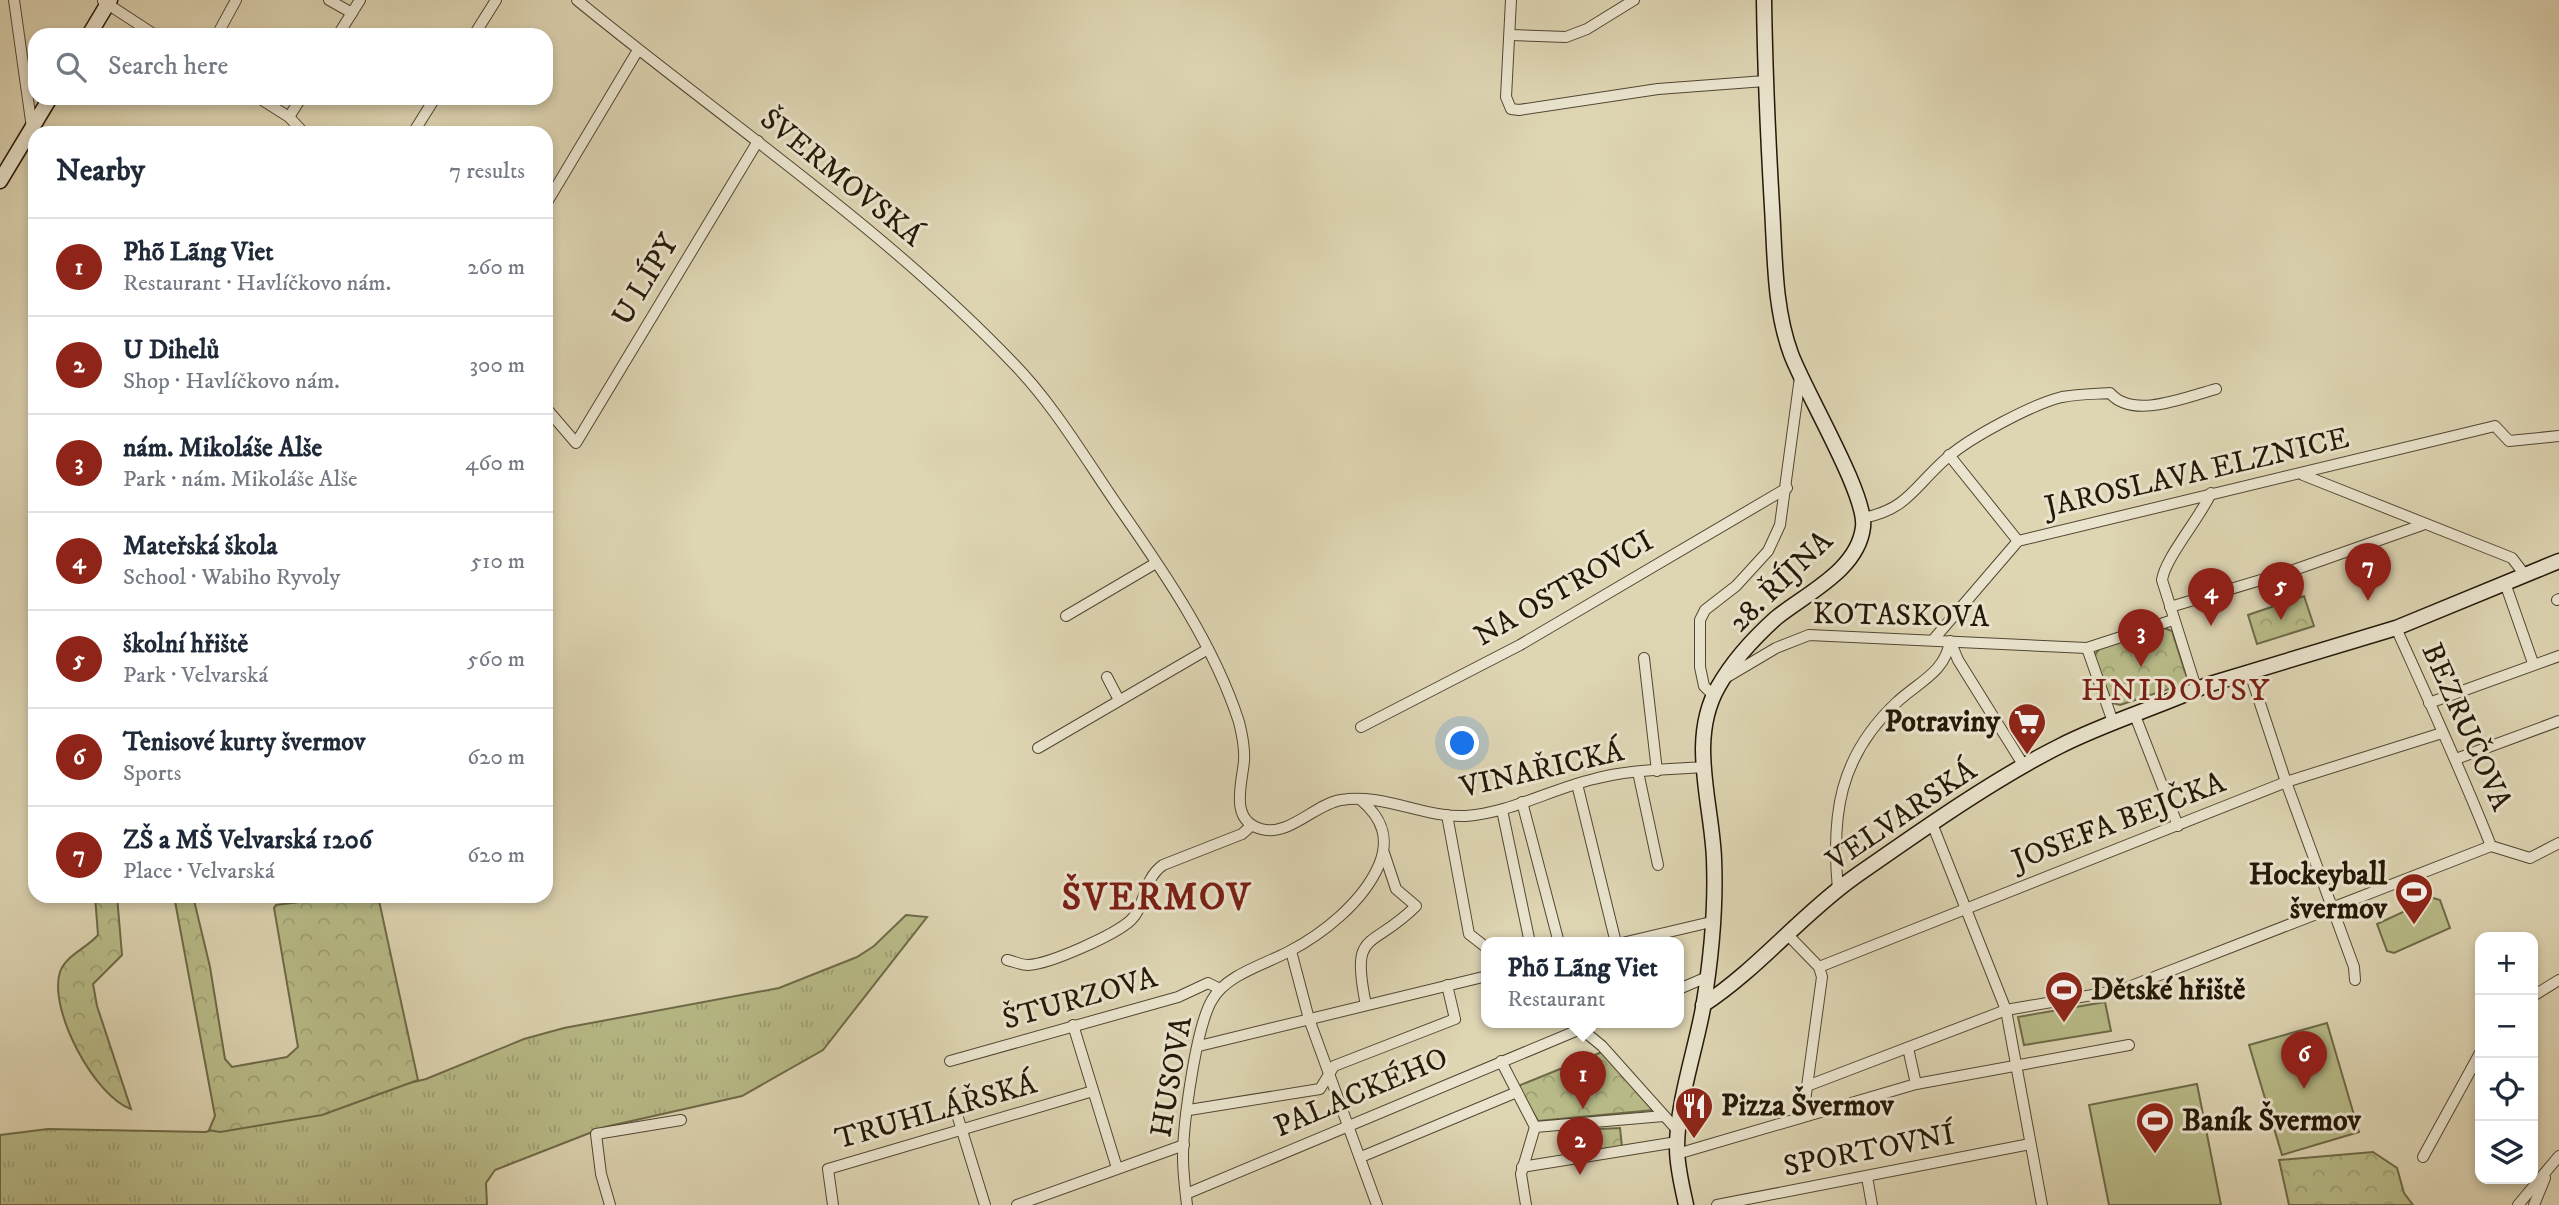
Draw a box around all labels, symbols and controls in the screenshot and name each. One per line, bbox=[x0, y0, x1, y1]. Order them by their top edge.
search box bbox=[28, 28, 553, 105]
icon: search bbox=[52, 48, 90, 86]
text: Search here bbox=[108, 50, 228, 83]
street label: ŠVERMOVSKÁ bbox=[752, 100, 932, 256]
text: Nearby bbox=[56, 153, 145, 190]
text: 7 results bbox=[449, 157, 525, 186]
street label: U LÍPY bbox=[603, 226, 688, 332]
text: Phõ Lãng Viet bbox=[123, 236, 274, 269]
text: 1 bbox=[75, 253, 83, 282]
text: 260 m bbox=[467, 253, 525, 282]
text: Restaurant · Havlíčkovo nám. bbox=[123, 269, 391, 298]
text: U Dihelů bbox=[123, 334, 219, 367]
text: 2 bbox=[73, 351, 85, 380]
text: 300 m bbox=[469, 351, 525, 380]
text: Shop · Havlíčkovo nám. bbox=[123, 367, 340, 396]
street label: JAROSLAVA ELZNICE bbox=[2038, 420, 2353, 527]
text: nám. Mikoláše Alše bbox=[123, 432, 322, 465]
text: 3 bbox=[75, 449, 83, 478]
text: 460 m bbox=[465, 449, 525, 478]
text: Park · nám. Mikoláše Alše bbox=[123, 465, 358, 494]
street label: 28. ŘÍJNA bbox=[1720, 521, 1842, 641]
street label: NA OSTROVCI bbox=[1468, 523, 1660, 655]
text: Mateřská škola bbox=[123, 530, 278, 563]
pin: 7 bbox=[2345, 543, 2391, 601]
text: 4 bbox=[72, 547, 86, 576]
text: 510 m bbox=[471, 547, 525, 576]
pin: 5 bbox=[2258, 562, 2304, 620]
text: School · Wabiho Ryvoly bbox=[123, 563, 340, 592]
pin: 4 bbox=[2188, 568, 2234, 626]
street label: KOTASKOVA bbox=[1812, 596, 1990, 636]
pin: 3 bbox=[2118, 609, 2164, 667]
text: školní hřiště bbox=[123, 628, 248, 661]
street label: BEZRUČOVA bbox=[2413, 637, 2522, 817]
text: 5 bbox=[73, 645, 85, 674]
text: 560 m bbox=[467, 645, 525, 674]
text: Park · Velvarská bbox=[123, 661, 268, 690]
district label: HNIDOUSY bbox=[2081, 671, 2271, 711]
supermarket icon: Potraviny bbox=[2006, 701, 2048, 756]
place label: Potraviny bbox=[1884, 704, 2001, 741]
text: Tenisové kurty švermov bbox=[123, 726, 365, 759]
your location bbox=[1445, 726, 1479, 760]
street label: VINAŘICKÁ bbox=[1455, 731, 1628, 807]
text: 6 bbox=[73, 743, 85, 772]
text: 620 m bbox=[467, 743, 525, 772]
street label: VELVARSKÁ bbox=[1818, 750, 1985, 880]
text: Sports bbox=[123, 759, 181, 788]
street label: JOSEFA BEJČKA bbox=[2004, 762, 2232, 881]
text: ZŠ a MŠ Velvarská 1206 bbox=[123, 824, 372, 857]
text: 7 bbox=[73, 841, 85, 870]
text: 620 m bbox=[467, 841, 525, 870]
text: Place · Velvarská bbox=[123, 857, 275, 886]
place label: Hockeyball švermov bbox=[2249, 857, 2388, 928]
sports icon: Hockeyball švermov bbox=[2393, 871, 2435, 926]
district label: ŠVERMOV bbox=[1062, 873, 1252, 922]
map controls bbox=[2475, 932, 2538, 1184]
button: + bbox=[2475, 932, 2538, 995]
popup bbox=[1481, 937, 1684, 1028]
text: Phõ Lãng Viet bbox=[1507, 952, 1658, 985]
street label: ŠTURZOVA bbox=[998, 957, 1162, 1039]
sports icon: Dětské hřiště bbox=[2043, 969, 2085, 1024]
place label: Dětské hřiště bbox=[2091, 972, 2246, 1009]
text: Restaurant bbox=[1507, 985, 1605, 1014]
button: − bbox=[2475, 995, 2538, 1058]
street label: HUSOVA bbox=[1143, 1013, 1201, 1140]
pin: 6 bbox=[2281, 1031, 2327, 1089]
street label: PALACKÉHO bbox=[1268, 1039, 1453, 1146]
pin: 1 bbox=[1560, 1051, 1606, 1109]
button: locate bbox=[2475, 1058, 2538, 1121]
street label: TRUHLÁŘSKÁ bbox=[831, 1063, 1042, 1158]
restaurant icon: Pizza Švermov bbox=[1673, 1085, 1715, 1140]
place label: Pizza Švermov bbox=[1721, 1085, 1894, 1125]
sports icon: Baník Švermov bbox=[2134, 1100, 2176, 1155]
place label: Baník Švermov bbox=[2182, 1100, 2362, 1140]
street label: SPORTOVNÍ bbox=[1780, 1114, 1959, 1186]
pin: 2 bbox=[1557, 1117, 1603, 1175]
button: layers bbox=[2475, 1121, 2538, 1184]

